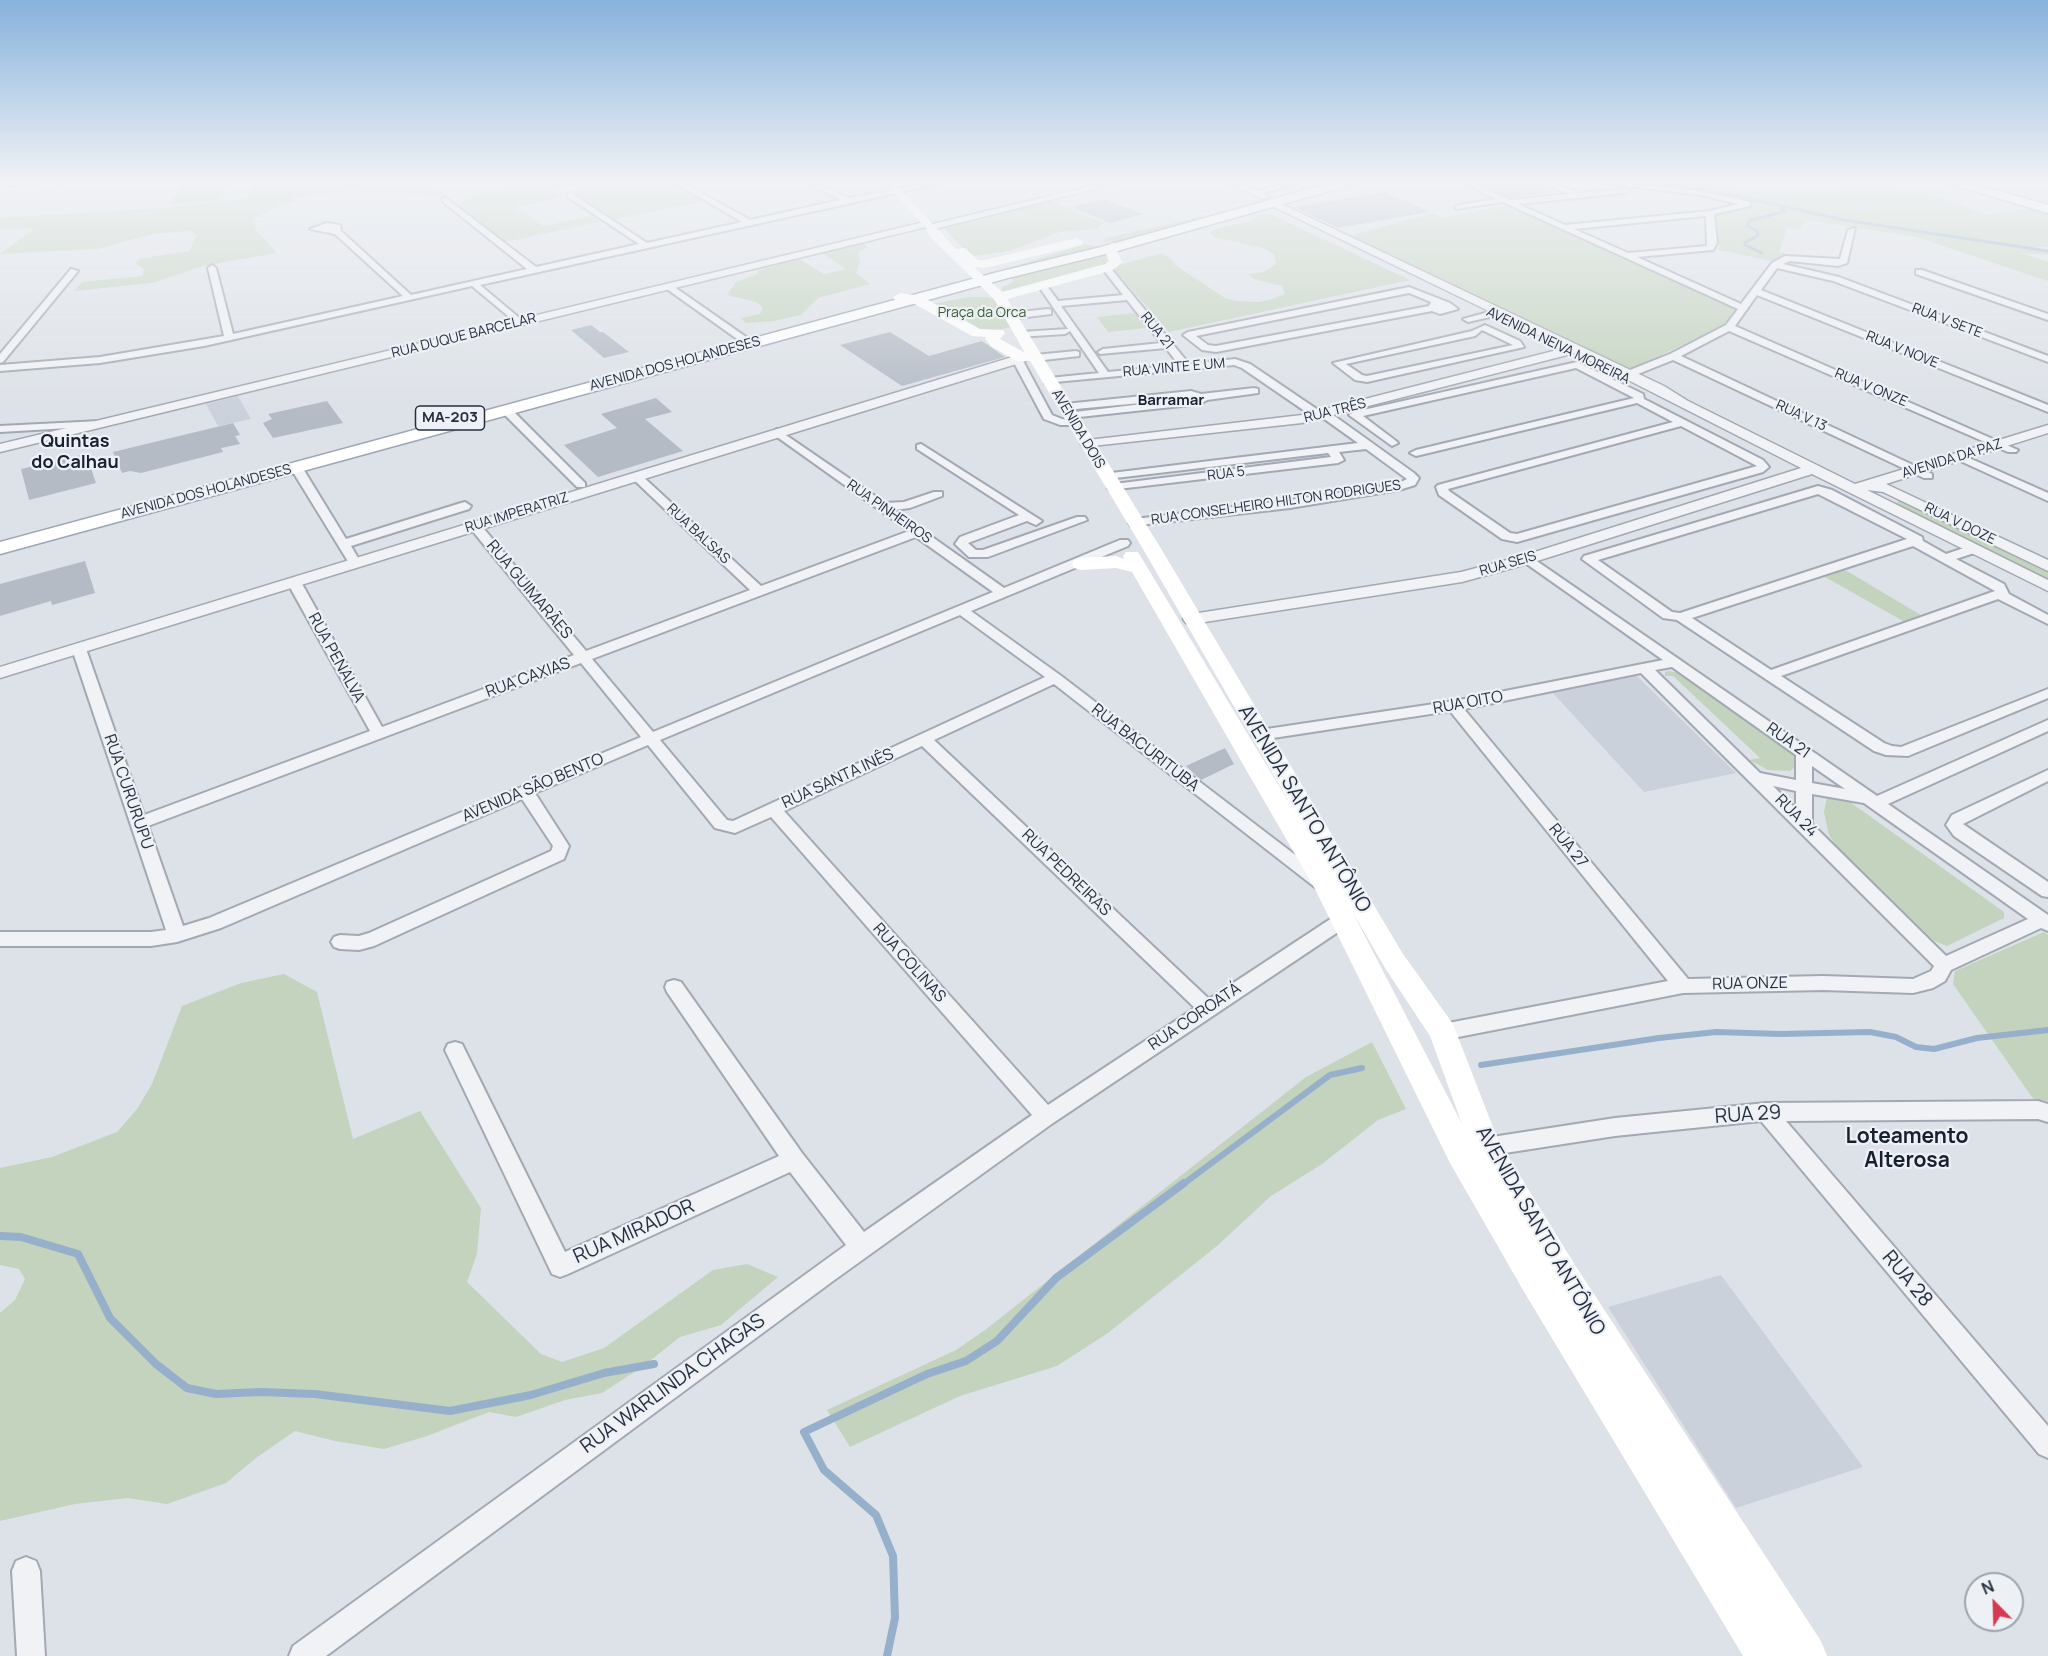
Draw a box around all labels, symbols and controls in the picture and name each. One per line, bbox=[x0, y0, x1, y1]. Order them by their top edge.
street label: RUA V SETE bbox=[1909, 300, 1985, 342]
street label: AVENIDA NEIVA MOREIRA bbox=[1483, 304, 1633, 388]
park label: Praça da Orca bbox=[938, 305, 1026, 321]
street label: RUA 21 bbox=[1137, 309, 1177, 353]
street label: RUA DUQUE BARCELAR bbox=[390, 310, 538, 362]
street label: RUA V NOVE bbox=[1863, 328, 1941, 372]
street label: AVENIDA DOS HOLANDESES bbox=[588, 333, 762, 395]
street label: RUA VINTE E UM bbox=[1122, 355, 1226, 381]
street label: RUA V ONZE bbox=[1832, 365, 1910, 411]
street label: AVENIDA DOIS bbox=[1048, 386, 1108, 472]
district label: Barramar bbox=[1138, 392, 1204, 410]
street label: RUA TRÊS bbox=[1302, 395, 1368, 427]
street label: RUA V 13 bbox=[1773, 397, 1829, 435]
road number: MA-203 bbox=[416, 406, 484, 430]
district label: Quintas do Calhau bbox=[31, 431, 119, 474]
street label: AVENIDA DA PAZ bbox=[1900, 436, 2004, 482]
street label: AVENIDA DOS HOLANDESES bbox=[119, 461, 293, 523]
street label: RUA 5 bbox=[1206, 463, 1246, 485]
street label: RUA PINHEIROS bbox=[843, 477, 935, 547]
street label: RUA CONSELHEIRO HILTON RODRIGUES bbox=[1150, 477, 1402, 529]
street label: RUA IMPERATRIZ bbox=[463, 489, 571, 537]
street label: RUA BALSAS bbox=[663, 500, 733, 568]
street label: RUA V DOZE bbox=[1922, 500, 1998, 548]
street label: RUA GUIMARÃES bbox=[482, 537, 576, 643]
street label: RUA SEIS bbox=[1478, 548, 1538, 580]
street label: RUA PENALVA bbox=[303, 610, 369, 706]
street label: RUA CAXIAS bbox=[483, 654, 573, 702]
street label: RUA OITO bbox=[1432, 687, 1504, 719]
street label: RUA BACURITUBA bbox=[1087, 700, 1203, 796]
street label: AVENIDA SANTO ANTÔNIO bbox=[1233, 701, 1375, 917]
street label: RUA 21 bbox=[1762, 719, 1814, 763]
street label: RUA CURURUPU bbox=[99, 732, 157, 852]
street label: RUA SANTA INÊS bbox=[779, 745, 897, 813]
street label: AVENIDA SÃO BENTO bbox=[459, 750, 607, 826]
street label: RUA 24 bbox=[1771, 791, 1821, 841]
street label: RUA 27 bbox=[1544, 820, 1592, 872]
street label: RUA PEDREIRAS bbox=[1017, 826, 1115, 920]
street label: RUA COLINAS bbox=[868, 920, 950, 1006]
street label: RUA ONZE bbox=[1712, 974, 1788, 994]
street label: RUA COROATÁ bbox=[1145, 979, 1245, 1055]
street label: RUA 29 bbox=[1714, 1101, 1782, 1129]
street label: AVENIDA SANTO ANTÔNIO bbox=[1470, 1122, 1610, 1340]
district label: Loteamento Alterosa bbox=[1846, 1124, 1968, 1174]
street label: RUA MIRADOR bbox=[570, 1195, 698, 1269]
street label: RUA 28 bbox=[1877, 1246, 1937, 1312]
street label: RUA WARLINDA CHAGAS bbox=[576, 1309, 770, 1459]
north arrow bbox=[1964, 1572, 2024, 1632]
text: N bbox=[1978, 1575, 1997, 1600]

